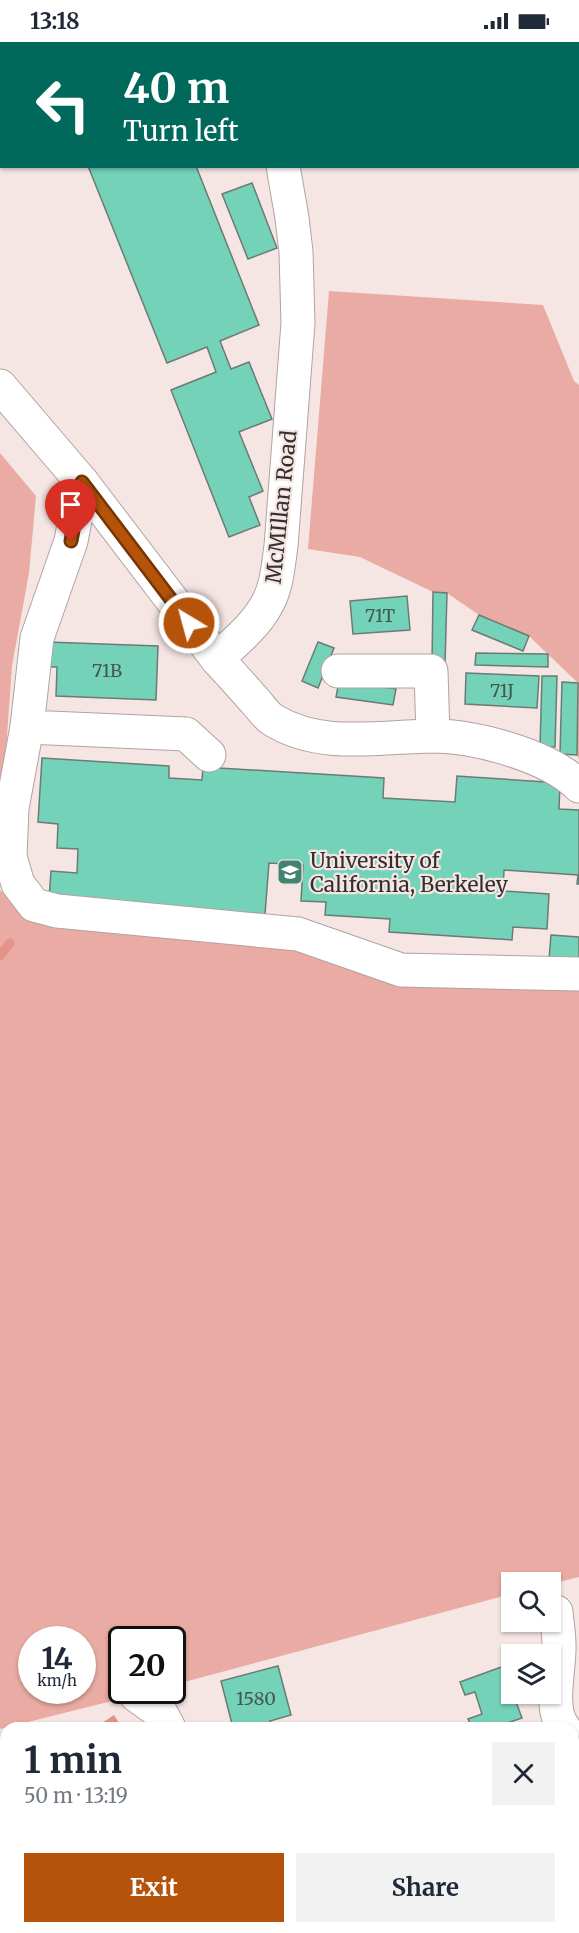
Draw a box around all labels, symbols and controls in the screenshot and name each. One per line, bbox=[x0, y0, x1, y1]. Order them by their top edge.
text: 13:18 bbox=[30, 7, 80, 35]
text: 40 m bbox=[123, 62, 229, 114]
icon: left bbox=[24, 66, 102, 144]
text: Turn left bbox=[123, 114, 238, 148]
street label: McMIllan Road bbox=[260, 429, 303, 585]
pin bbox=[45, 479, 96, 541]
icon: arrive bbox=[54, 488, 87, 521]
position arrow bbox=[157, 591, 221, 655]
house number: 71T bbox=[365, 604, 395, 627]
house number: 71B bbox=[92, 659, 122, 682]
house number: 71J bbox=[490, 679, 514, 702]
place label: University of California, Berkeley bbox=[310, 847, 509, 898]
school or university icon: University of California, Berkeley bbox=[275, 857, 305, 887]
map controls bbox=[501, 1572, 561, 1704]
button: search bbox=[501, 1572, 561, 1632]
speed limit sign: 20 bbox=[108, 1626, 186, 1704]
text: 14 bbox=[41, 1639, 73, 1677]
button: layers bbox=[501, 1644, 561, 1704]
text: km/h bbox=[37, 1671, 77, 1690]
house number: 1580 bbox=[236, 1687, 276, 1710]
text: 1 min bbox=[24, 1738, 122, 1783]
button: close bbox=[492, 1742, 555, 1805]
text: 50 m · 13:19 bbox=[24, 1783, 128, 1808]
button: Exit bbox=[24, 1853, 284, 1922]
button: Share bbox=[296, 1853, 555, 1922]

